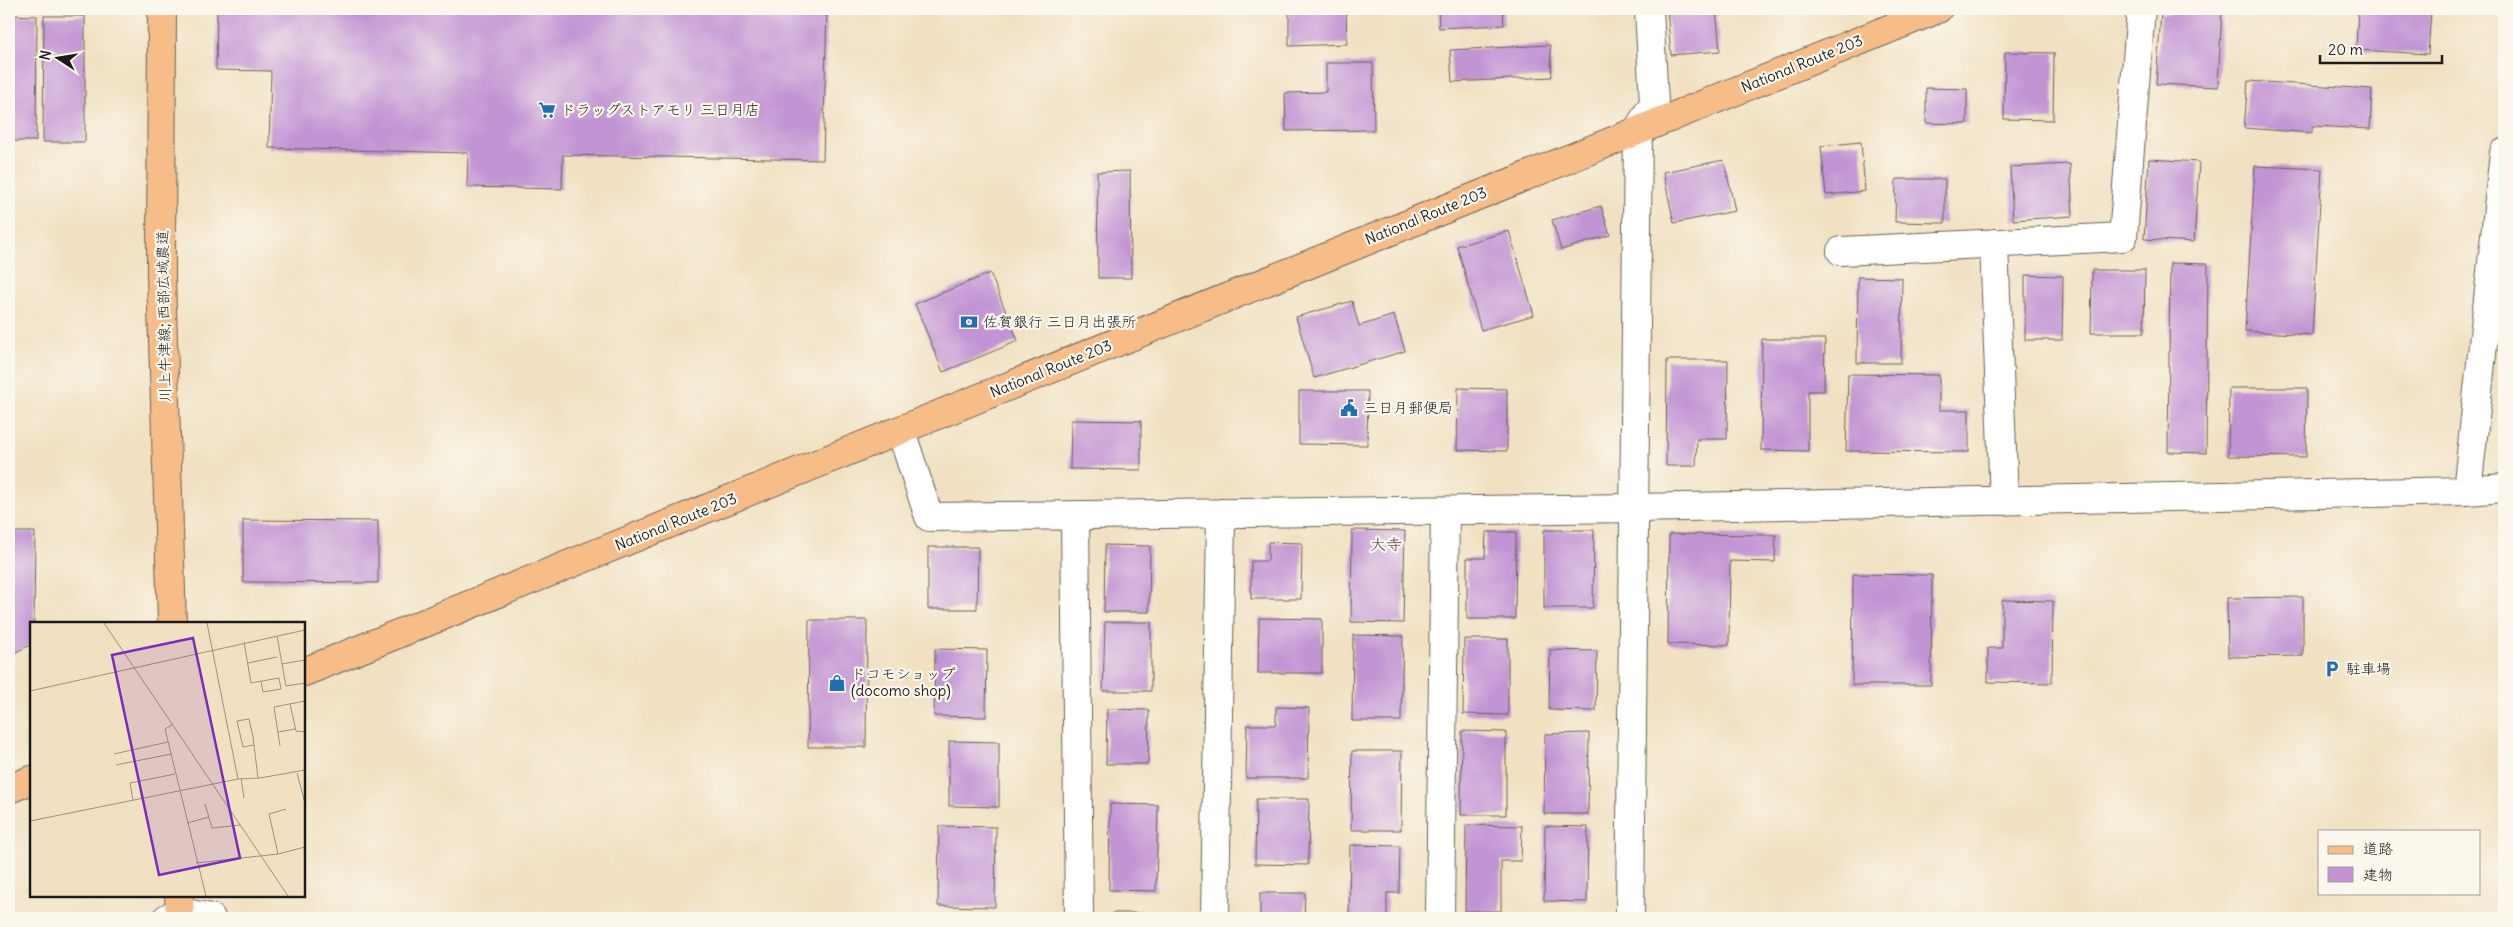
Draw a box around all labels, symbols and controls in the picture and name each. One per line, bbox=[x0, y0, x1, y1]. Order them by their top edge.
street label: National Route 203 bbox=[1738, 30, 1865, 97]
north arrow bbox=[32, 32, 82, 82]
scale bar bbox=[2320, 32, 2443, 64]
text: 20 m bbox=[2328, 40, 2363, 59]
text: N bbox=[35, 49, 55, 62]
supermarket icon: ドラッグストアモリ 三日月店 bbox=[537, 100, 557, 120]
place label: ドラッグストアモリ 三日月店 bbox=[561, 100, 760, 119]
street label: National Route 203 bbox=[1362, 182, 1489, 249]
street label: 川上牛津線; 西部広域農道 bbox=[152, 230, 175, 402]
bank icon: 佐賀銀行 三日月出張所 bbox=[959, 312, 979, 332]
place label: 佐賀銀行 三日月出張所 bbox=[983, 312, 1137, 331]
street label: National Route 203 bbox=[987, 335, 1114, 402]
public building icon: 三日月郵便局 bbox=[1339, 398, 1359, 418]
place label: 三日月郵便局 bbox=[1363, 398, 1453, 417]
street label: National Route 203 bbox=[612, 488, 739, 555]
district label: 大寺 bbox=[1370, 534, 1402, 554]
inset map bbox=[30, 622, 305, 897]
parking icon: 駐車場 bbox=[2322, 659, 2342, 679]
place label: 駐車場 bbox=[2346, 659, 2391, 678]
place label: ドコモショップ (docomo shop) bbox=[851, 664, 955, 700]
shop icon: ドコモショップ (docomo shop) bbox=[827, 673, 847, 693]
legend bbox=[2318, 830, 2480, 894]
text: 道路 bbox=[2363, 839, 2393, 858]
text: 建物 bbox=[2363, 865, 2393, 884]

